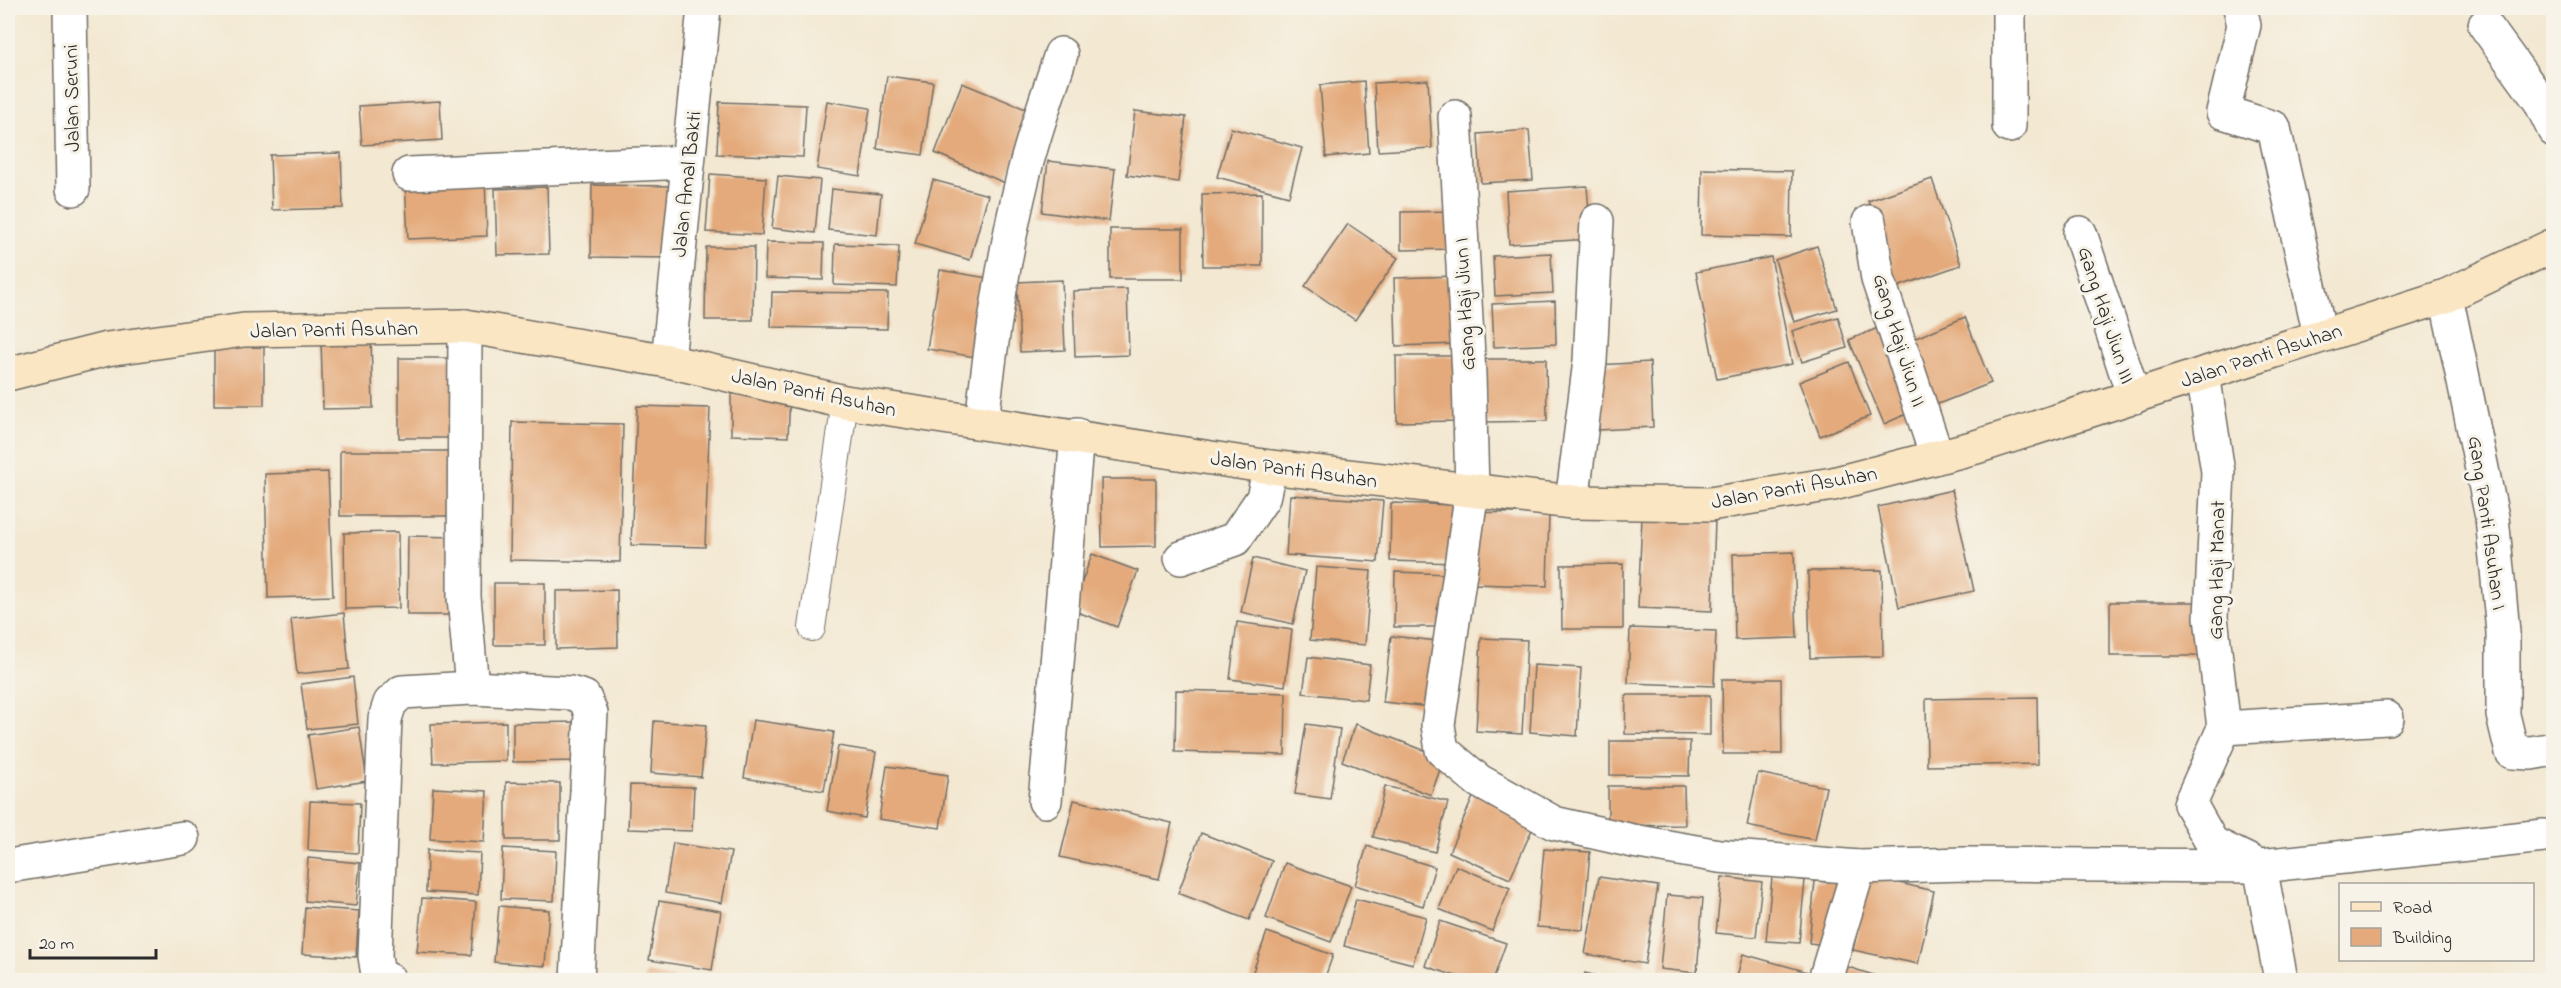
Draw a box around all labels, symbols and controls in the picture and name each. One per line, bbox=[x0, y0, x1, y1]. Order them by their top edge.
street label: Jalan Seruni bbox=[57, 44, 89, 152]
street label: Jalan Amal Bakti bbox=[665, 110, 711, 259]
street label: Gang Haji Jiun I bbox=[1448, 237, 1486, 371]
street label: Gang Haji Jiun III bbox=[2067, 243, 2141, 389]
street label: Gang Haji Jiun II bbox=[1862, 270, 1933, 411]
street label: Jalan Panti Asuhan bbox=[250, 315, 418, 347]
street label: Jalan Panti Asuhan bbox=[2177, 317, 2346, 397]
street label: Jalan Panti Asuhan bbox=[728, 362, 899, 426]
street label: Gang Panti Asuhan I bbox=[2457, 434, 2513, 613]
street label: Jalan Panti Asuhan bbox=[1208, 444, 1379, 498]
street label: Jalan Panti Asuhan bbox=[1709, 460, 1880, 518]
street label: Gang Haji Manat bbox=[2202, 500, 2236, 640]
legend bbox=[2339, 883, 2534, 961]
text: Road bbox=[2393, 896, 2432, 922]
scale bar bbox=[30, 922, 156, 960]
text: Building bbox=[2392, 926, 2452, 953]
text: 20 m bbox=[39, 932, 74, 958]

